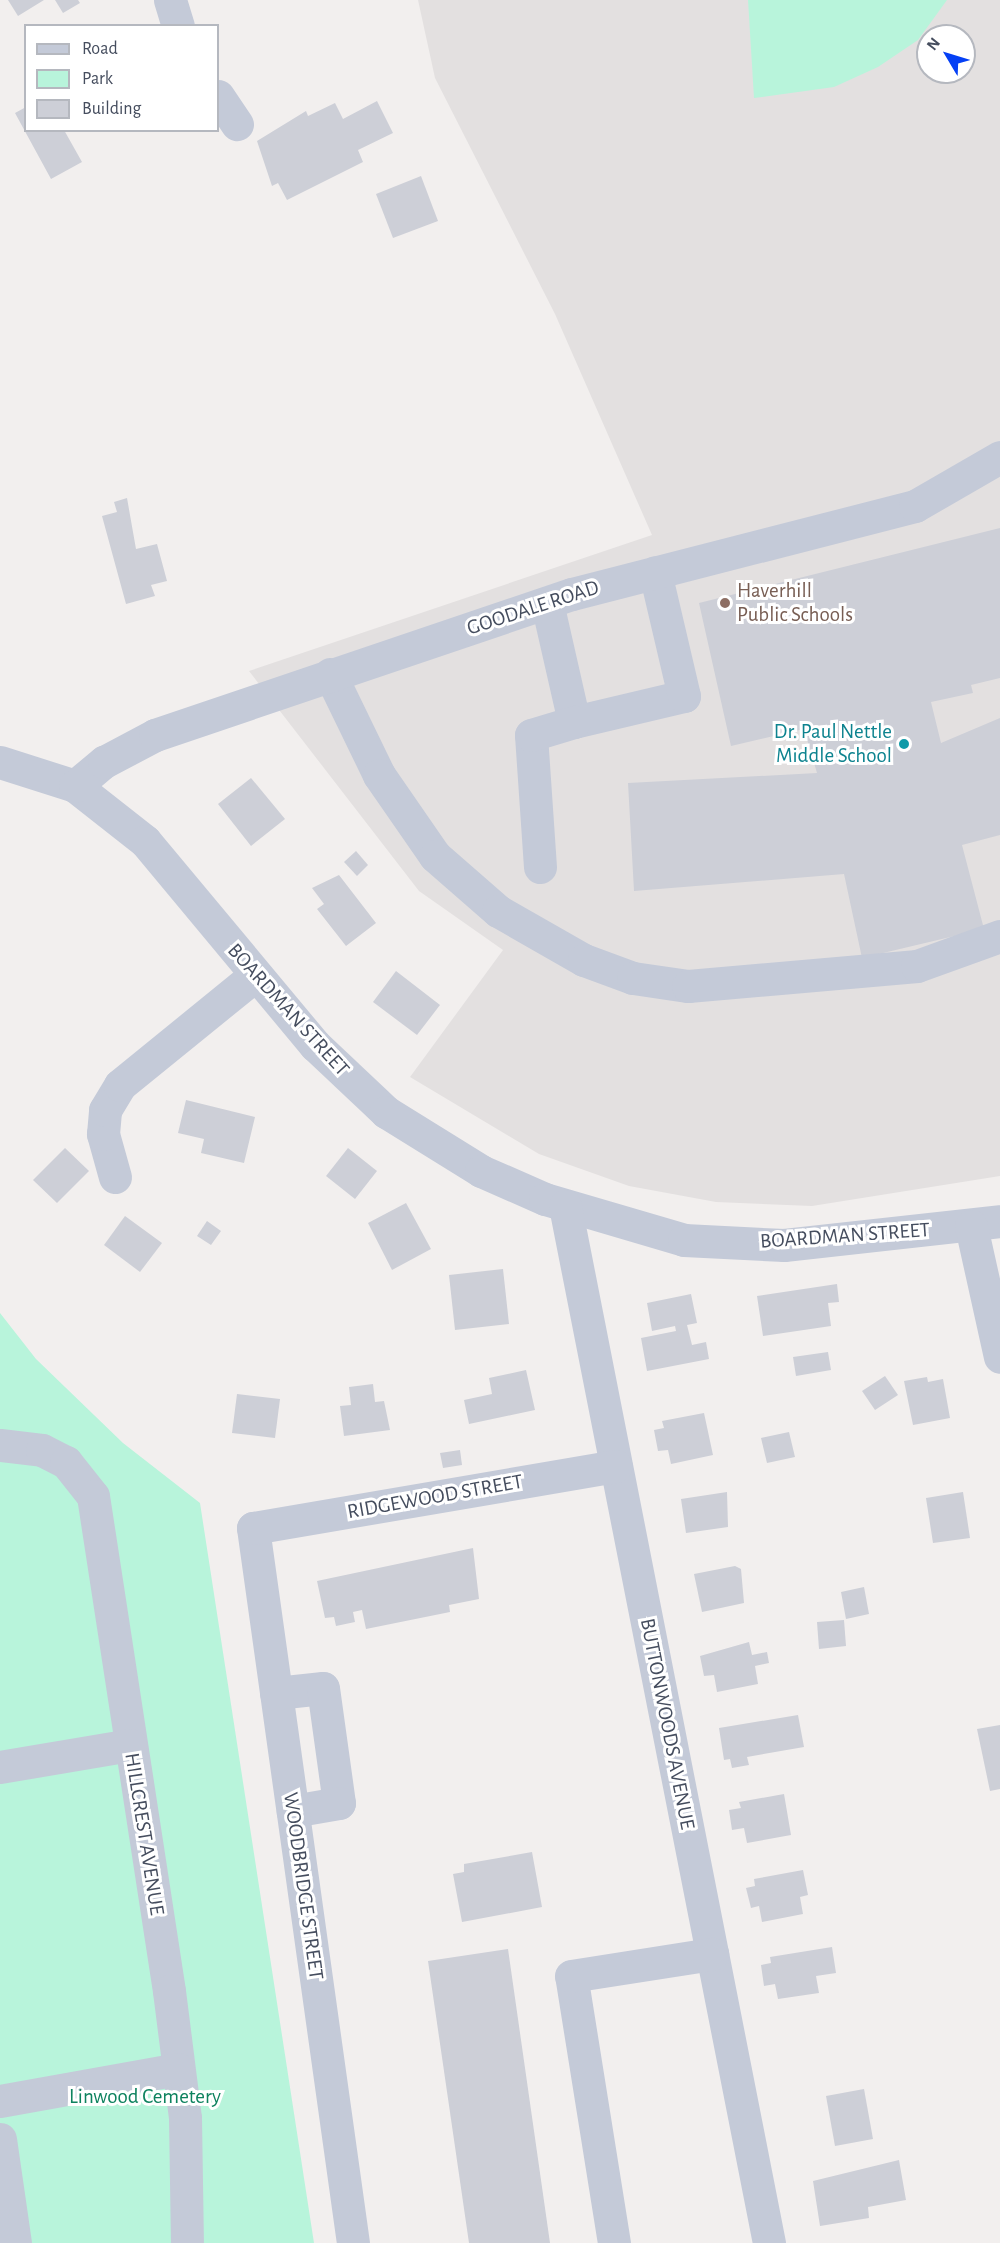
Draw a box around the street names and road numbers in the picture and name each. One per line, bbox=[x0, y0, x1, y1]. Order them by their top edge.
street label: GOODALE ROAD bbox=[464, 575, 602, 641]
street label: BOARDMAN STREET bbox=[222, 938, 354, 1082]
street label: BOARDMAN STREET bbox=[759, 1217, 931, 1255]
street label: RIDGEWOOD STREET bbox=[345, 1469, 525, 1525]
street label: BUTTONWOODS AVENUE bbox=[634, 1616, 700, 1832]
street label: HILLCREST AVENUE bbox=[119, 1751, 169, 1917]
street label: WOODBRIDGE STREET bbox=[277, 1791, 329, 1981]

